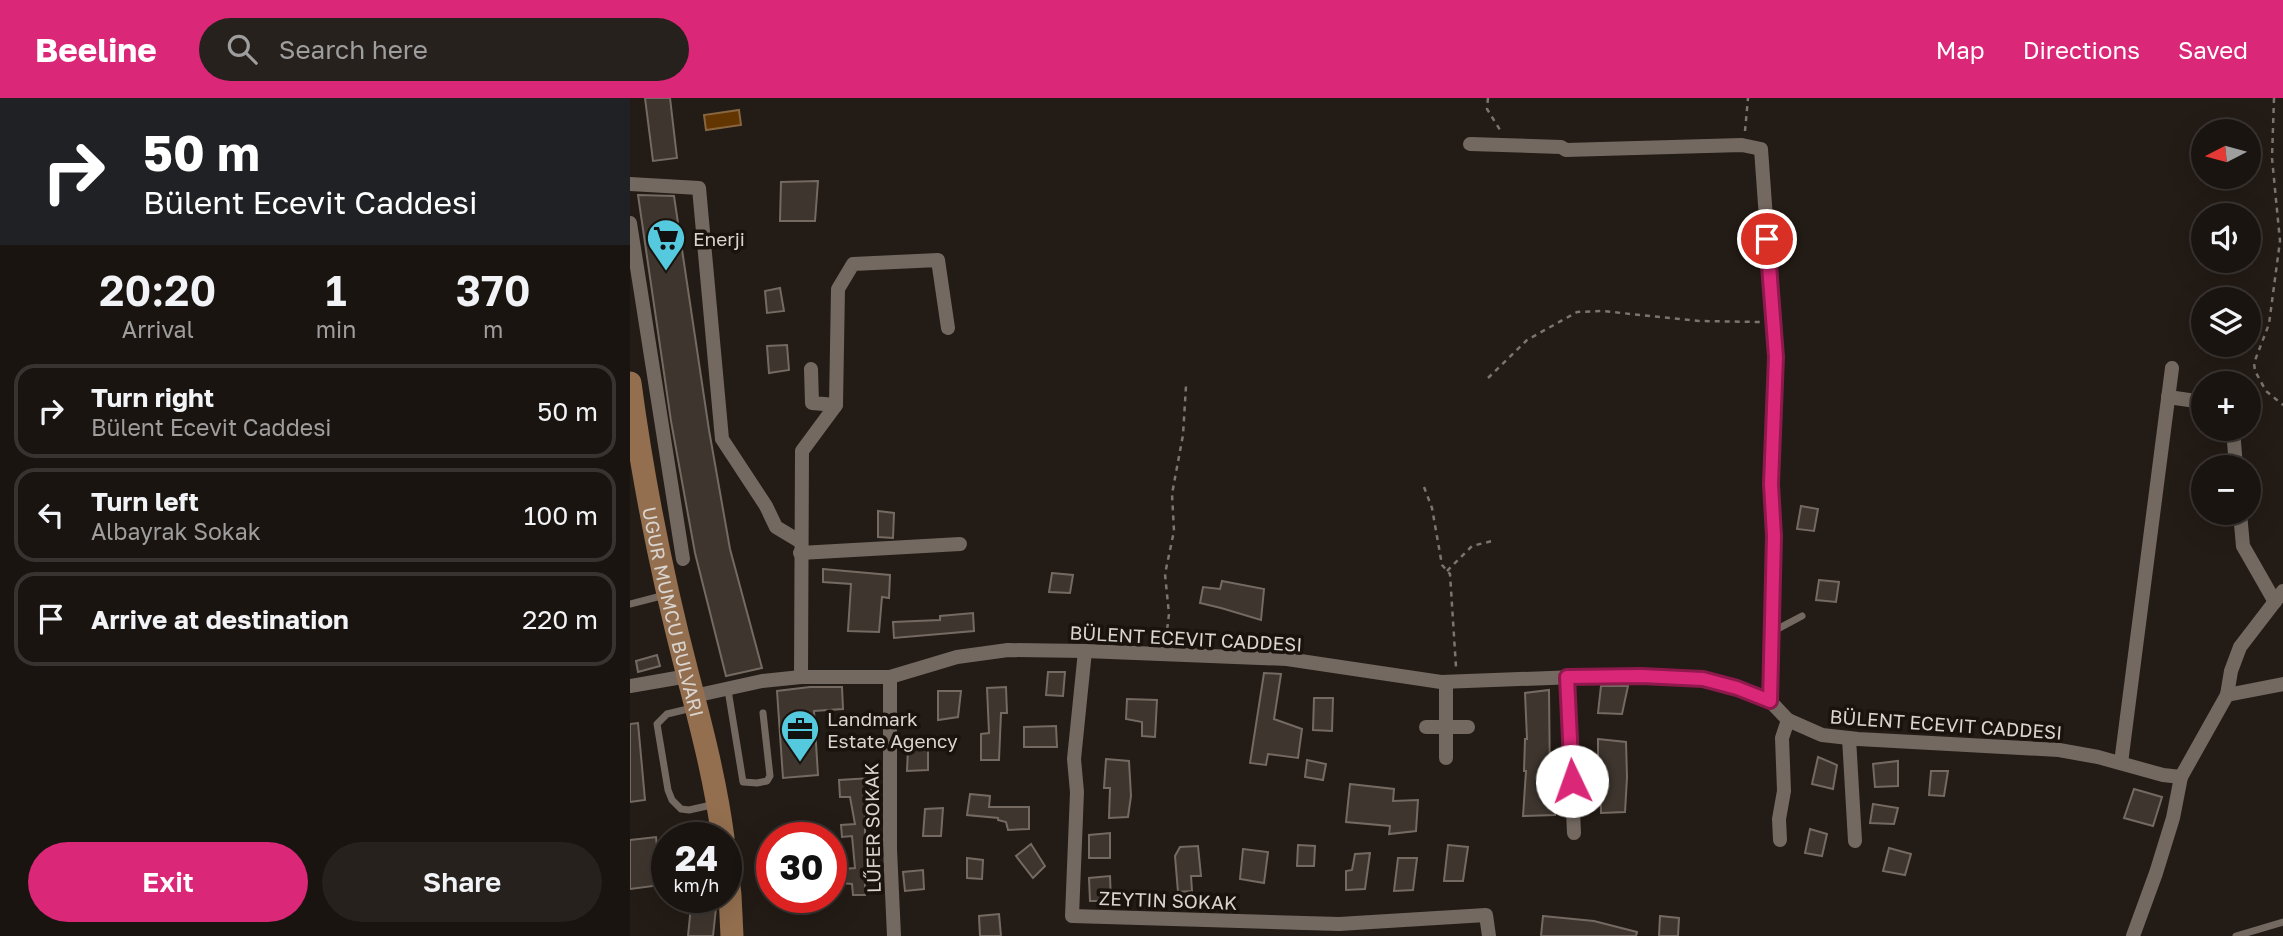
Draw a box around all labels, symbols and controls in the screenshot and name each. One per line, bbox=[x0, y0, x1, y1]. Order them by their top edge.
search box bbox=[199, 18, 689, 81]
text: Beeline bbox=[35, 30, 157, 69]
icon: search bbox=[223, 30, 261, 68]
text: Search here bbox=[279, 34, 428, 65]
text: Map bbox=[1936, 35, 1985, 64]
text: Directions bbox=[2023, 35, 2140, 64]
text: Saved bbox=[2178, 35, 2248, 64]
north arrow bbox=[2191, 119, 2261, 189]
map controls bbox=[2191, 119, 2261, 525]
text: 50 m bbox=[143, 123, 260, 182]
icon: right bbox=[28, 126, 119, 217]
text: Bülent Ecevit Caddesi bbox=[143, 183, 478, 221]
button: sound bbox=[2191, 203, 2261, 273]
pin bbox=[1737, 209, 1797, 269]
supermarket icon: Enerji bbox=[645, 217, 687, 272]
icon: arrive bbox=[1748, 220, 1786, 258]
place label: Enerji bbox=[693, 227, 745, 250]
text: 20:20 bbox=[99, 265, 216, 315]
text: 1 bbox=[325, 265, 347, 315]
text: 370 bbox=[456, 265, 531, 315]
button: layers bbox=[2191, 287, 2261, 357]
text: Arrival bbox=[122, 315, 194, 343]
text: min bbox=[316, 315, 356, 343]
text: m bbox=[483, 315, 503, 343]
button: + bbox=[2191, 371, 2261, 441]
text: Turn right bbox=[91, 382, 214, 413]
icon: right bbox=[32, 392, 70, 430]
text: 50 m bbox=[537, 396, 598, 427]
text: Bülent Ecevit Caddesi bbox=[91, 413, 332, 441]
button: − bbox=[2191, 455, 2261, 525]
text: Turn left bbox=[91, 486, 199, 517]
icon: left bbox=[32, 496, 70, 534]
text: 100 m bbox=[524, 500, 598, 531]
street label: UĞUR MUMCU BULVARI bbox=[639, 505, 710, 719]
text: Albayrak Sokak bbox=[91, 517, 261, 545]
icon: arrive bbox=[32, 600, 70, 638]
text: Arrive at destination bbox=[91, 604, 349, 635]
text: 220 m bbox=[522, 604, 598, 635]
street label: BÜLENT ECEVIT CADDESI bbox=[1069, 620, 1303, 656]
street label: BÜLENT ECEVIT CADDESI bbox=[1829, 704, 2063, 744]
place label: Landmark Estate Agency bbox=[827, 707, 958, 752]
office icon: Landmark Estate Agency bbox=[779, 708, 821, 763]
position arrow bbox=[1535, 744, 1609, 818]
street label: LŰFER SOKAK bbox=[859, 763, 885, 893]
speed limit sign: 30 bbox=[756, 822, 847, 913]
text: 24 bbox=[675, 837, 718, 879]
button: Exit bbox=[28, 842, 308, 922]
button: Share bbox=[322, 842, 602, 922]
text: km/h bbox=[674, 874, 719, 896]
street label: ZEYTIN SOKAK bbox=[1098, 886, 1238, 914]

